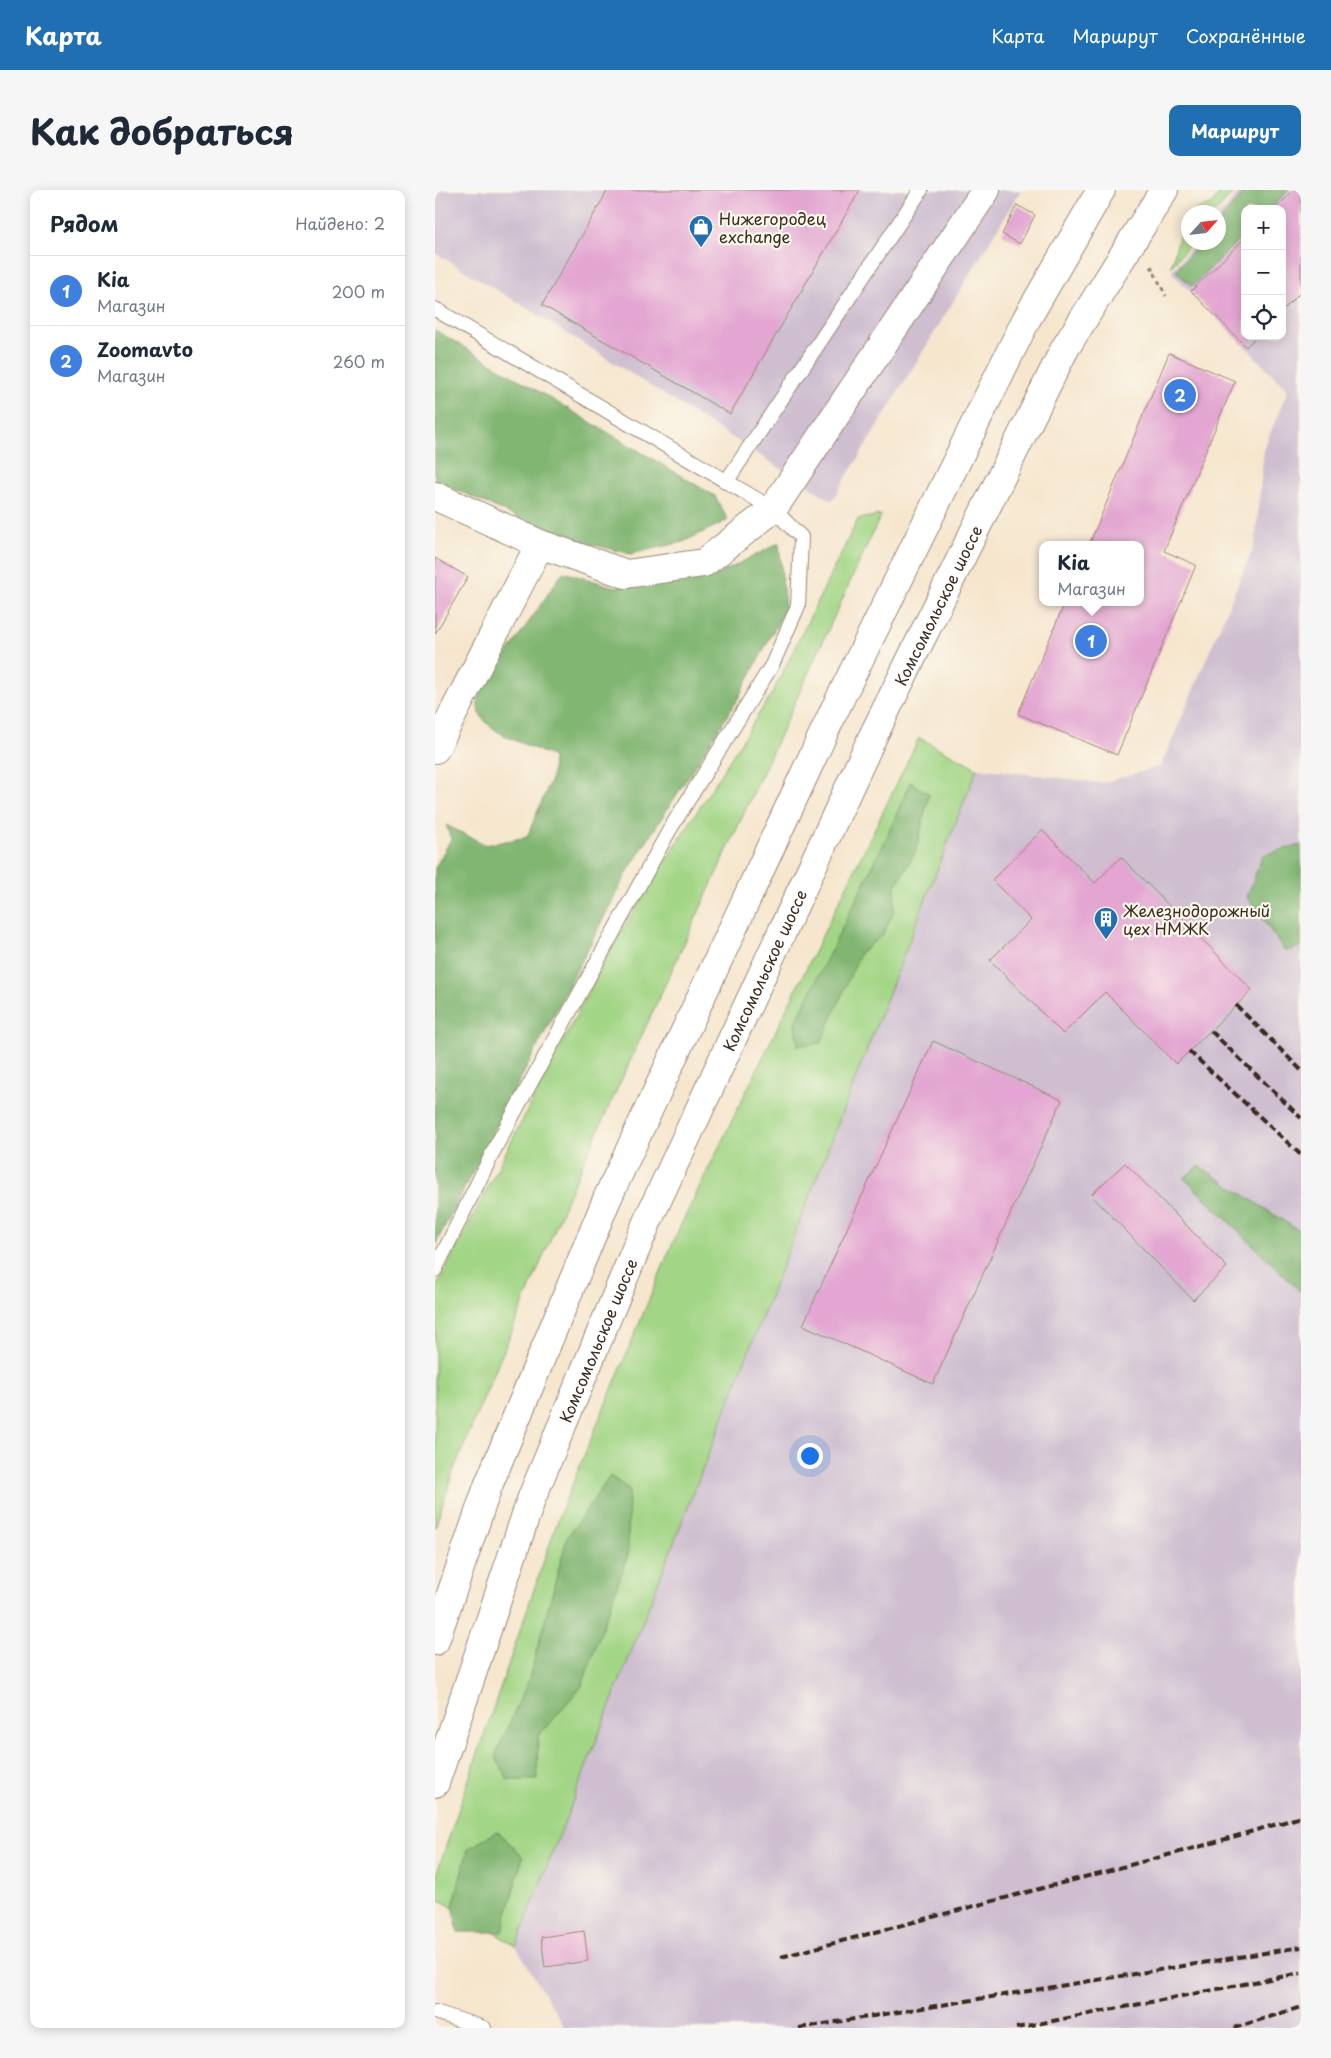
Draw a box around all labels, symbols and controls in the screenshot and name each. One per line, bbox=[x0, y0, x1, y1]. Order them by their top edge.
text: Карта bbox=[25, 17, 102, 53]
text: Карта bbox=[992, 22, 1044, 49]
text: Маршрут bbox=[1072, 22, 1158, 49]
text: Сохранённые bbox=[1186, 22, 1306, 49]
text: Как добраться bbox=[30, 104, 294, 157]
button: Маршрут bbox=[1169, 105, 1301, 156]
north arrow bbox=[1181, 205, 1226, 250]
map controls bbox=[1241, 205, 1286, 340]
button: + bbox=[1241, 205, 1286, 250]
place label: Нижегородец exchange bbox=[719, 206, 826, 248]
text: Рядом bbox=[50, 207, 118, 239]
text: Найдено: 2 bbox=[295, 211, 385, 235]
shop icon: Нижегородец exchange bbox=[688, 214, 714, 248]
button: − bbox=[1241, 250, 1286, 295]
text: Kia bbox=[97, 265, 130, 293]
text: 1 bbox=[62, 279, 70, 303]
text: 200 m bbox=[332, 279, 385, 303]
text: Магазин bbox=[97, 293, 166, 317]
button: locate bbox=[1241, 295, 1286, 340]
text: Zoomavto bbox=[97, 335, 193, 363]
text: 2 bbox=[60, 349, 72, 373]
text: 260 m bbox=[333, 349, 385, 373]
text: Магазин bbox=[97, 363, 166, 387]
pin: 2 bbox=[1164, 376, 1196, 414]
street label: Комсомольское шоссе bbox=[888, 521, 987, 689]
popup bbox=[1039, 541, 1144, 606]
text: Kia bbox=[1057, 548, 1090, 576]
text: Магазин bbox=[1057, 576, 1126, 600]
pin: 1 bbox=[1075, 622, 1107, 660]
street label: Комсомольское шоссе bbox=[716, 885, 812, 1055]
place label: Железнодорожный цех НМЖК bbox=[1123, 898, 1270, 940]
building icon: Железнодорожный цех НМЖК bbox=[1093, 906, 1119, 940]
street label: Комсомольское шоссе bbox=[553, 1254, 643, 1426]
your location bbox=[797, 1443, 823, 1469]

